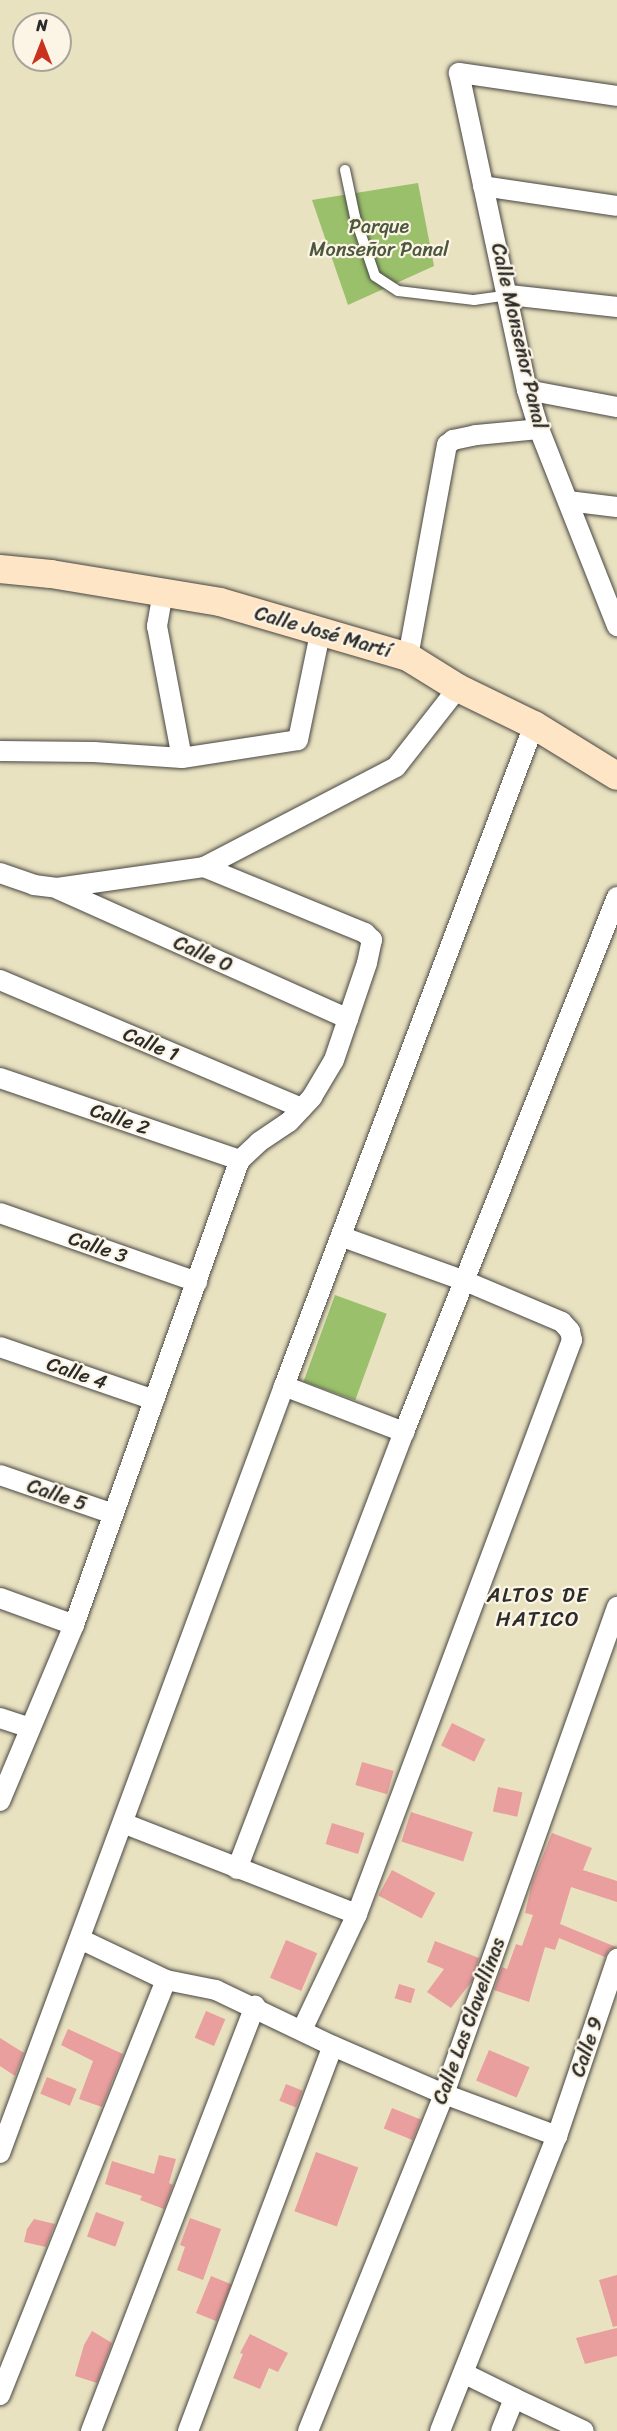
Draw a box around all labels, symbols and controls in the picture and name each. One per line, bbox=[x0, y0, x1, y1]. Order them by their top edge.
text: N bbox=[36, 11, 48, 40]
north arrow bbox=[12, 12, 72, 72]
park label: Parque Monseñor Panal bbox=[309, 214, 449, 261]
street label: Calle Monseñor Panal bbox=[486, 241, 552, 431]
street label: Calle José Martí bbox=[251, 601, 395, 663]
street label: Calle 0 bbox=[170, 930, 236, 978]
street label: Calle 1 bbox=[120, 1022, 182, 1066]
street label: Calle 2 bbox=[87, 1098, 153, 1140]
street label: Calle 3 bbox=[66, 1226, 130, 1268]
street label: Calle 4 bbox=[44, 1352, 110, 1394]
street label: Calle 5 bbox=[24, 1474, 90, 1516]
district label: ALTOS DE HATICO bbox=[488, 1582, 588, 1632]
street label: Calle Las Clavellinas bbox=[427, 1934, 511, 2108]
street label: Calle 9 bbox=[566, 2014, 608, 2080]

